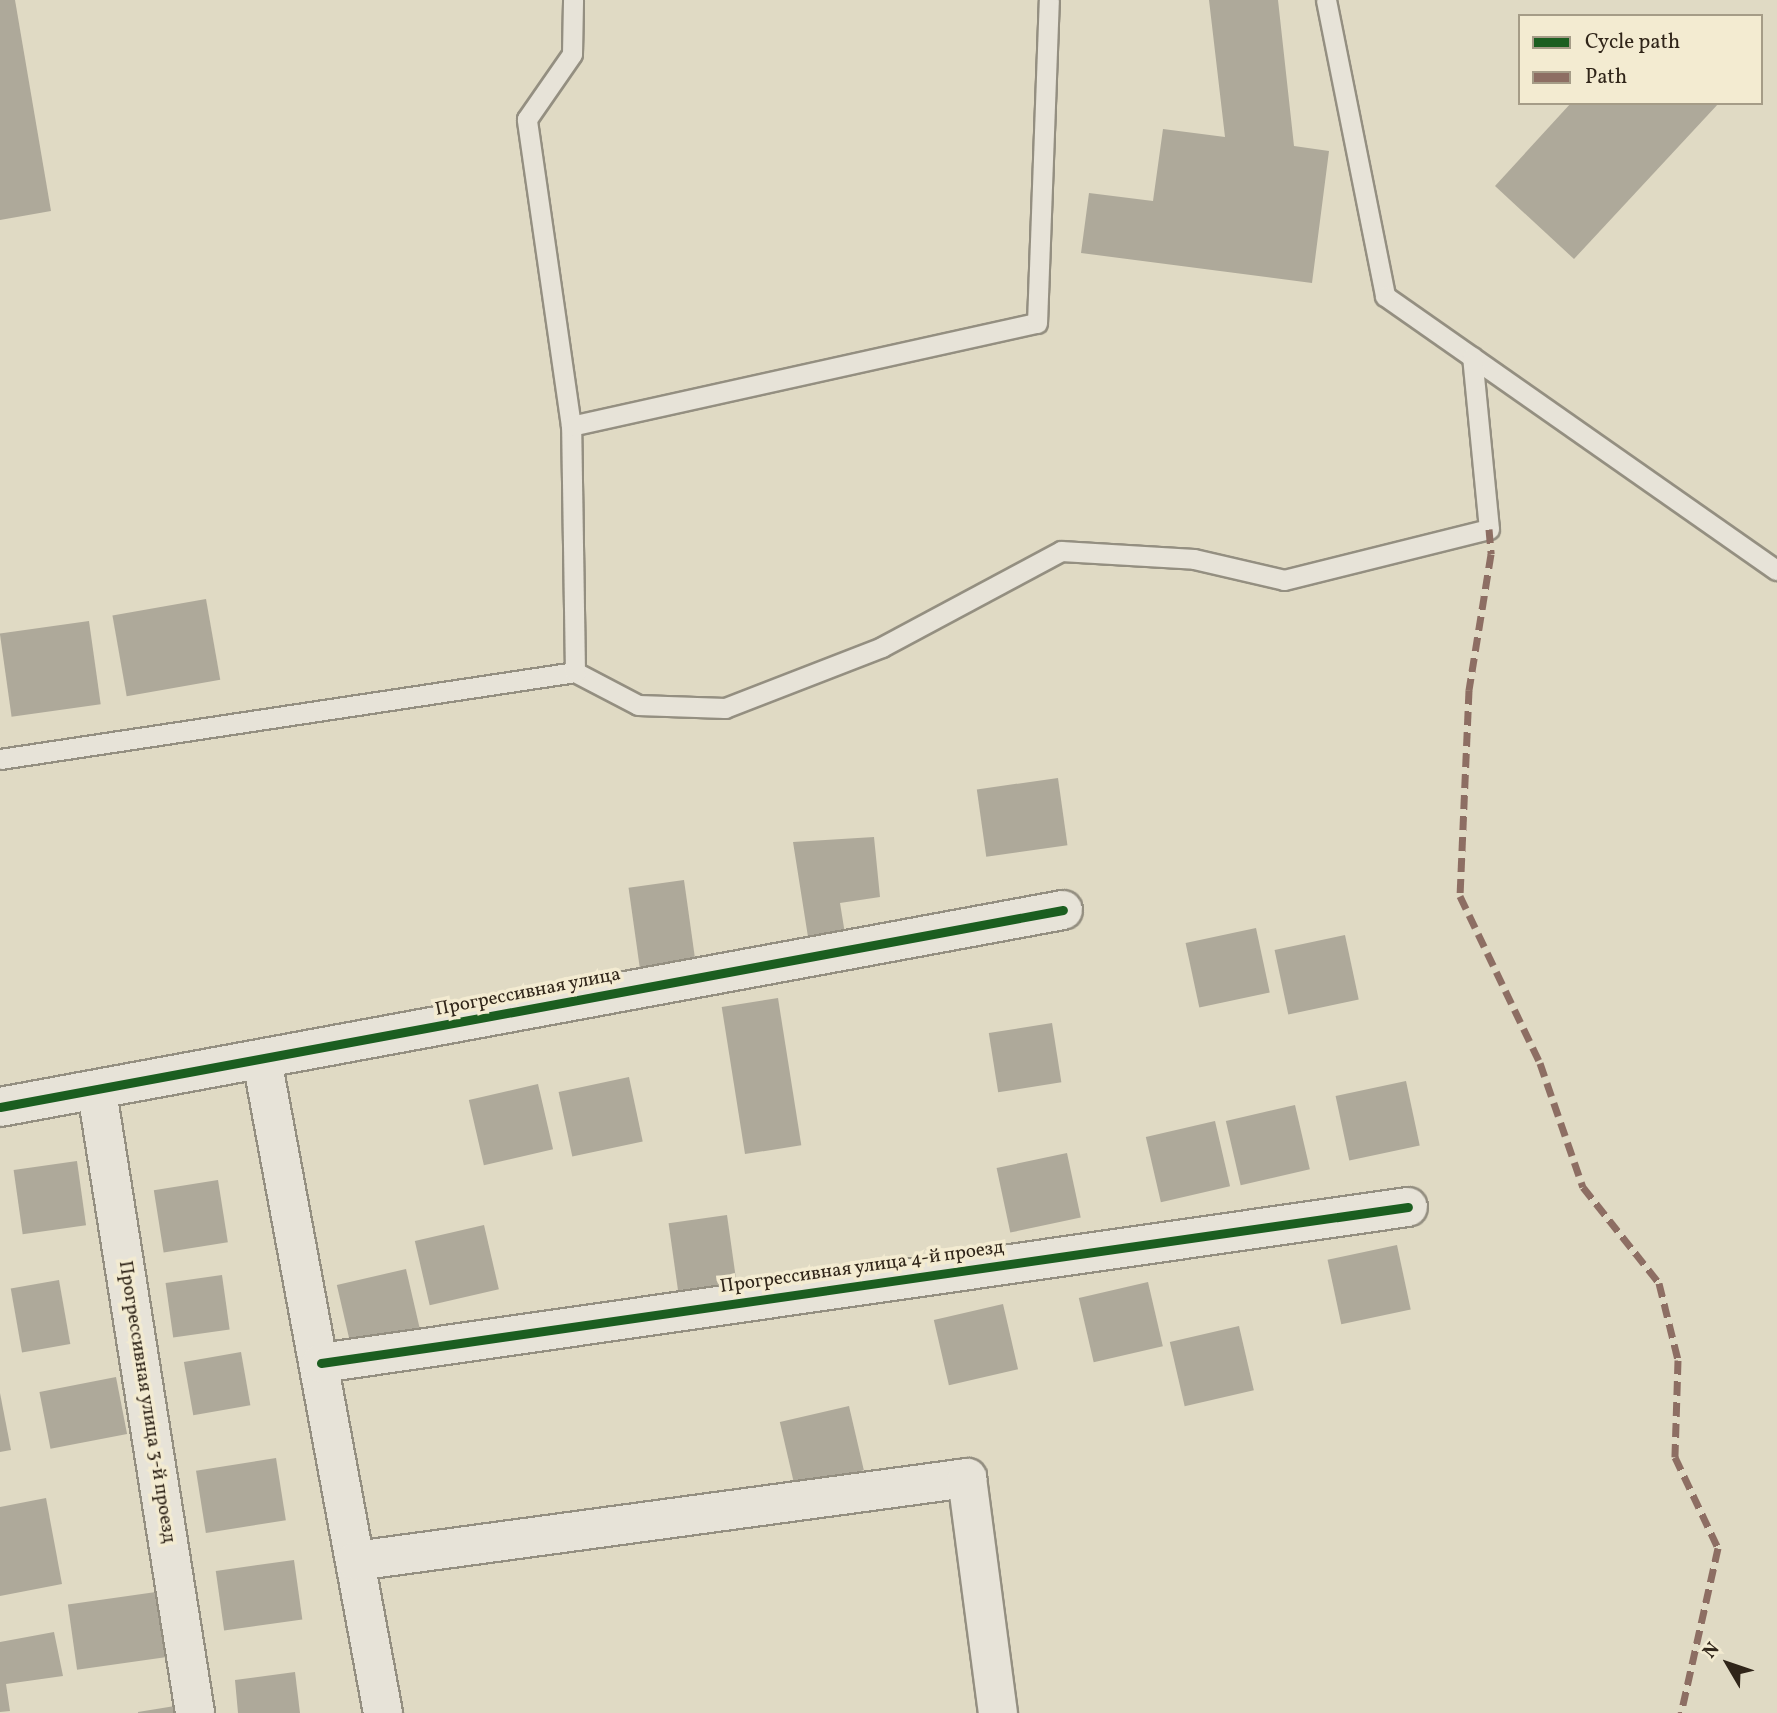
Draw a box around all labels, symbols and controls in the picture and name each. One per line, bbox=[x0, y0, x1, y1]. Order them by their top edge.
legend bbox=[1518, 14, 1763, 105]
text: Cycle path bbox=[1585, 28, 1680, 57]
text: Path bbox=[1585, 63, 1627, 92]
street label: Прогрессивная улица bbox=[433, 964, 623, 1022]
street label: Прогрессивная улица 4-й проезд bbox=[718, 1237, 1006, 1299]
street label: Прогрессивная улица 3-й проезд bbox=[112, 1259, 180, 1545]
north arrow bbox=[1693, 1629, 1763, 1699]
text: N bbox=[1697, 1637, 1726, 1664]

